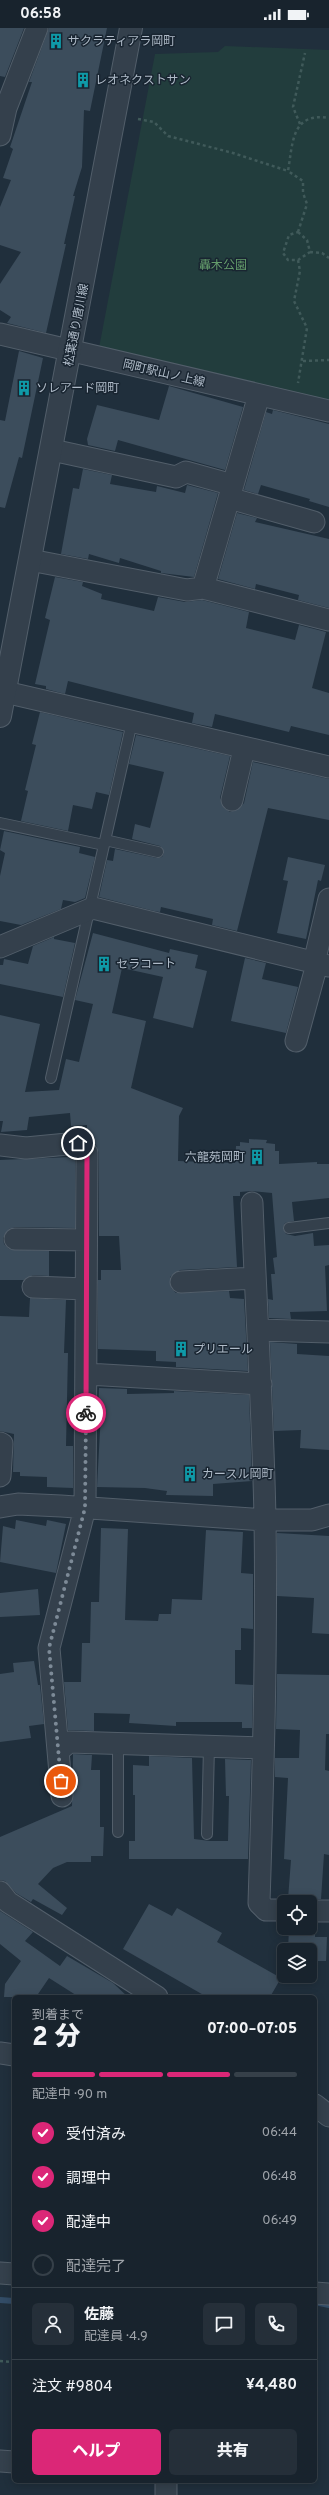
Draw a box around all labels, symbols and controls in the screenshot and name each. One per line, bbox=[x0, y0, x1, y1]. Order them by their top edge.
text: 06:58 bbox=[20, 5, 61, 24]
building icon: サクラティアラ岡町 bbox=[47, 32, 65, 50]
place label: サクラティアラ岡町 bbox=[68, 34, 175, 50]
building icon: レオネクストサン bbox=[74, 71, 92, 89]
place label: レオネクストサン bbox=[95, 73, 191, 89]
park label: 轟木公園 bbox=[199, 258, 247, 274]
street label: 松葉通り唐川線 bbox=[61, 282, 93, 368]
street label: 岡町駅山ノ上線 bbox=[121, 357, 207, 391]
building icon: ソレアード岡町 bbox=[15, 379, 33, 397]
place label: ソレアード岡町 bbox=[36, 381, 119, 397]
building icon: セラコート bbox=[95, 955, 113, 973]
place label: セラコート bbox=[116, 957, 176, 973]
pin bbox=[61, 1126, 95, 1160]
icon: home bbox=[67, 1132, 89, 1154]
building icon: 六龍苑岡町 bbox=[248, 1148, 266, 1166]
place label: 六龍苑岡町 bbox=[185, 1150, 245, 1166]
building icon: プリエール bbox=[172, 1340, 190, 1358]
place label: プリエール bbox=[193, 1342, 253, 1358]
courier bbox=[66, 1393, 106, 1433]
icon: bike bbox=[75, 1402, 97, 1424]
building icon: カースル岡町 bbox=[181, 1465, 199, 1483]
place label: カースル岡町 bbox=[202, 1467, 273, 1483]
pin bbox=[44, 1764, 78, 1798]
icon: bag bbox=[50, 1770, 72, 1792]
map controls bbox=[277, 1895, 317, 1983]
button: locate bbox=[277, 1895, 317, 1935]
button: layers bbox=[277, 1943, 317, 1983]
text: 到着まで bbox=[32, 2008, 84, 2024]
text: 07:00–07:05 bbox=[207, 2020, 297, 2039]
text: 2 分 bbox=[32, 2022, 81, 2055]
text: 配達中 · 90 m bbox=[32, 2087, 107, 2103]
icon: check bbox=[32, 2122, 54, 2144]
text: 06:44 bbox=[262, 2125, 297, 2141]
text: 受付済み bbox=[66, 2126, 126, 2145]
icon: check bbox=[32, 2166, 54, 2188]
text: 06:48 bbox=[262, 2169, 297, 2185]
text: 調理中 bbox=[66, 2170, 111, 2189]
icon: check bbox=[32, 2210, 54, 2232]
text: 06:49 bbox=[262, 2213, 297, 2229]
text: 配達中 bbox=[66, 2214, 111, 2233]
text: 配達完了 bbox=[66, 2258, 126, 2277]
button: person bbox=[32, 2303, 74, 2345]
button: chat bbox=[203, 2303, 245, 2345]
button: phone bbox=[255, 2303, 297, 2345]
text: 佐藤 bbox=[84, 2306, 114, 2325]
text: 配達員 · 4.9 bbox=[84, 2329, 148, 2345]
text: ¥4,480 bbox=[246, 2376, 297, 2395]
text: 注文 #9804 bbox=[32, 2378, 113, 2397]
button: ヘルプ bbox=[32, 2429, 161, 2475]
button: 共有 bbox=[169, 2429, 297, 2475]

